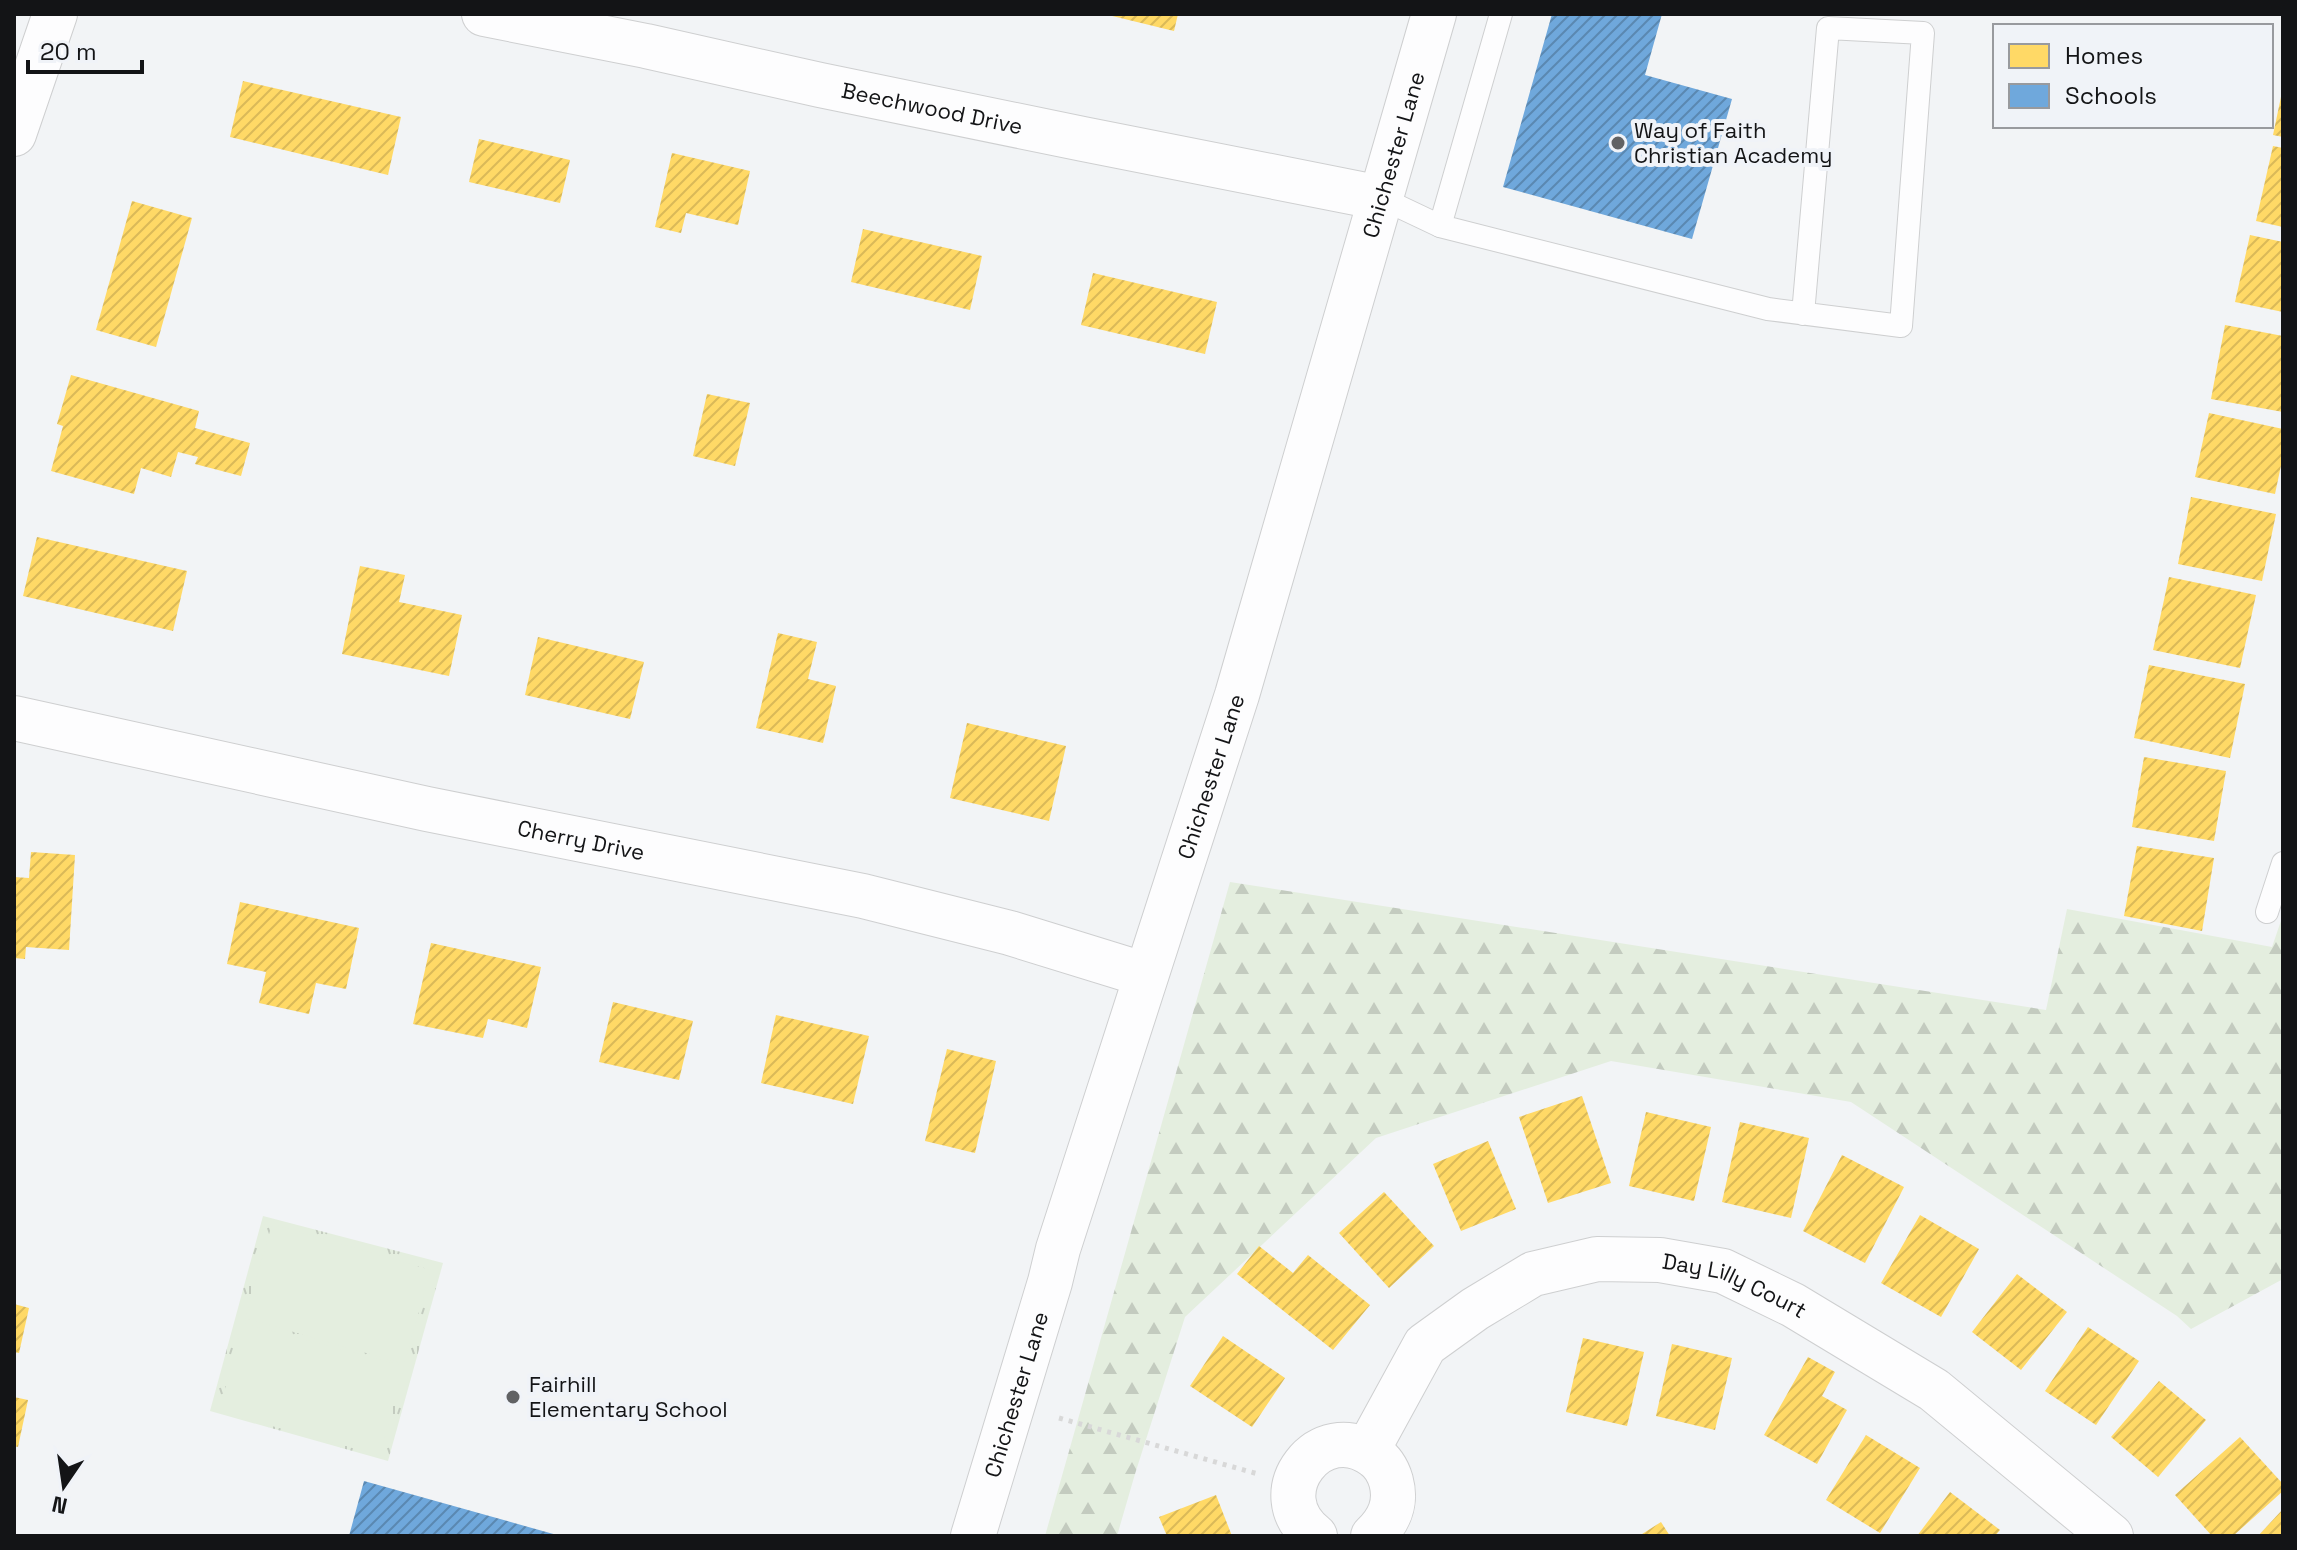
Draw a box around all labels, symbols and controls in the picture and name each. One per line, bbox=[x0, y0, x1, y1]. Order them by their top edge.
scale bar bbox=[28, 24, 142, 74]
legend bbox=[1993, 24, 2273, 128]
text: 20 m bbox=[40, 36, 97, 67]
text: Homes bbox=[2065, 40, 2143, 71]
street label: Chichester Lane bbox=[1356, 68, 1431, 241]
street label: Beechwood Drive bbox=[839, 76, 1025, 140]
text: Schools bbox=[2065, 80, 2157, 111]
place label: Way of Faith Christian Academy bbox=[1634, 116, 1832, 169]
marker: Way of Faith Christian Academy bbox=[1609, 134, 1627, 152]
street label: Chichester Lane bbox=[1171, 690, 1250, 863]
street label: Cherry Drive bbox=[515, 813, 647, 866]
street label: Day Lilly Court bbox=[1660, 1247, 1812, 1324]
street label: Chichester Lane bbox=[978, 1308, 1054, 1481]
place label: Fairhill Elementary School bbox=[529, 1370, 728, 1423]
marker: Fairhill Elementary School bbox=[504, 1388, 522, 1406]
north arrow bbox=[24, 1446, 104, 1526]
text: N bbox=[49, 1490, 70, 1521]

